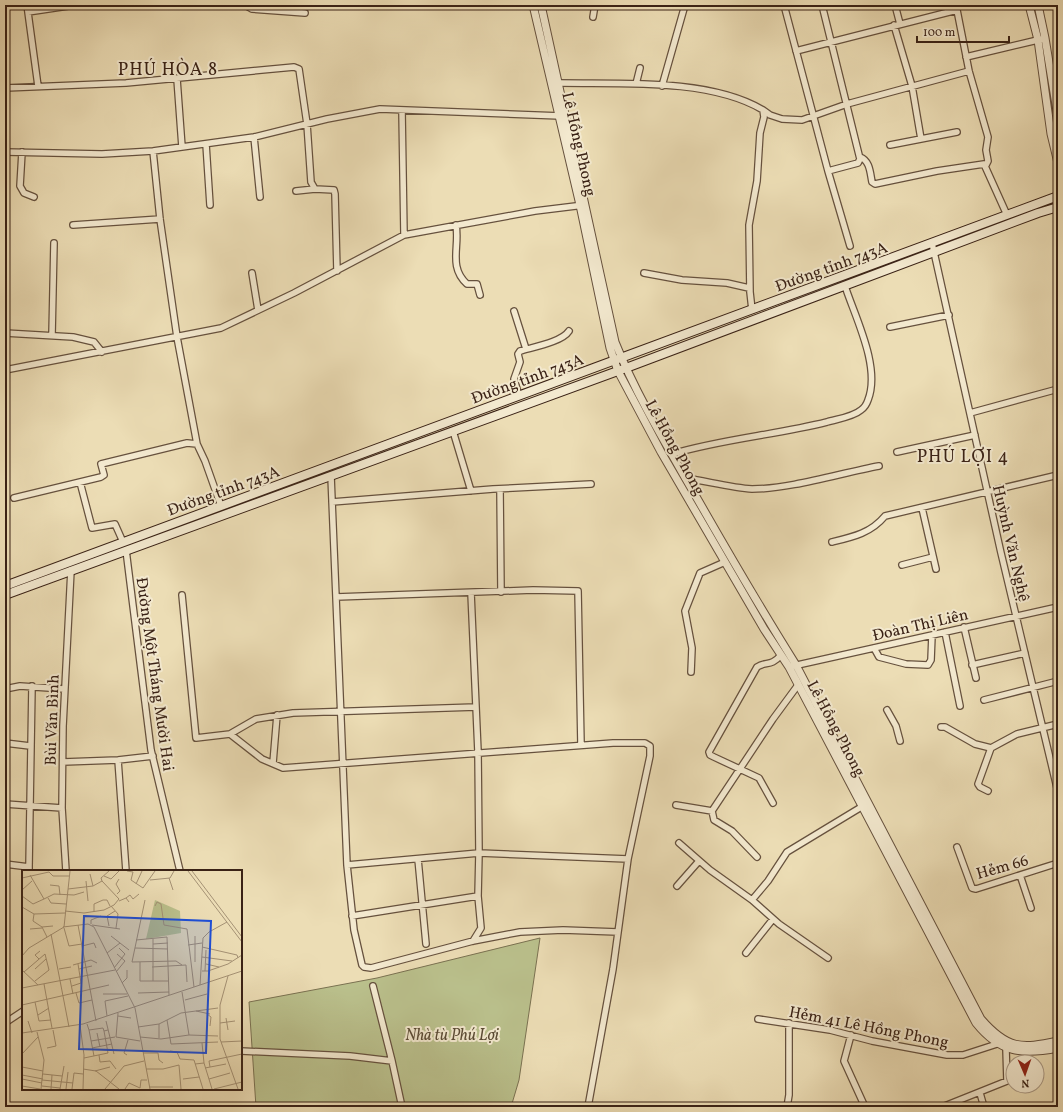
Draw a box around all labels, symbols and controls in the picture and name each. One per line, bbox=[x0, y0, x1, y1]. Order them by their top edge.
scale bar bbox=[917, 18, 1009, 44]
text: 100 m bbox=[923, 25, 956, 41]
district label: PHÚ HÒA 8 bbox=[118, 57, 218, 83]
street label: Lê Hồng Phong bbox=[555, 90, 601, 199]
street label: Đường tỉnh 743A bbox=[772, 237, 891, 298]
street label: Đường tỉnh 743A bbox=[468, 349, 587, 410]
street label: Lê Hồng Phong bbox=[639, 396, 710, 500]
district label: PHÚ LỢI 4 bbox=[917, 445, 1009, 470]
street label: Đường tỉnh 743A bbox=[164, 461, 283, 522]
street label: Huỳnh Văn Nghệ bbox=[986, 483, 1034, 604]
street label: Đường Một Tháng Mười Hai bbox=[130, 576, 179, 773]
street label: Đoàn Thị Liên bbox=[870, 604, 971, 648]
street label: Bùi Văn Bình bbox=[40, 674, 66, 766]
street label: Lê Hồng Phong bbox=[801, 677, 870, 781]
street label: Hẻm 66 bbox=[974, 850, 1031, 886]
inset map bbox=[22, 870, 242, 1090]
street label: Hẻm 41 Lê Hồng Phong bbox=[787, 1002, 950, 1054]
park label: Nhà tù Phú Lợi bbox=[405, 1025, 500, 1047]
north arrow bbox=[1005, 1054, 1045, 1094]
text: N bbox=[1021, 1075, 1030, 1090]

